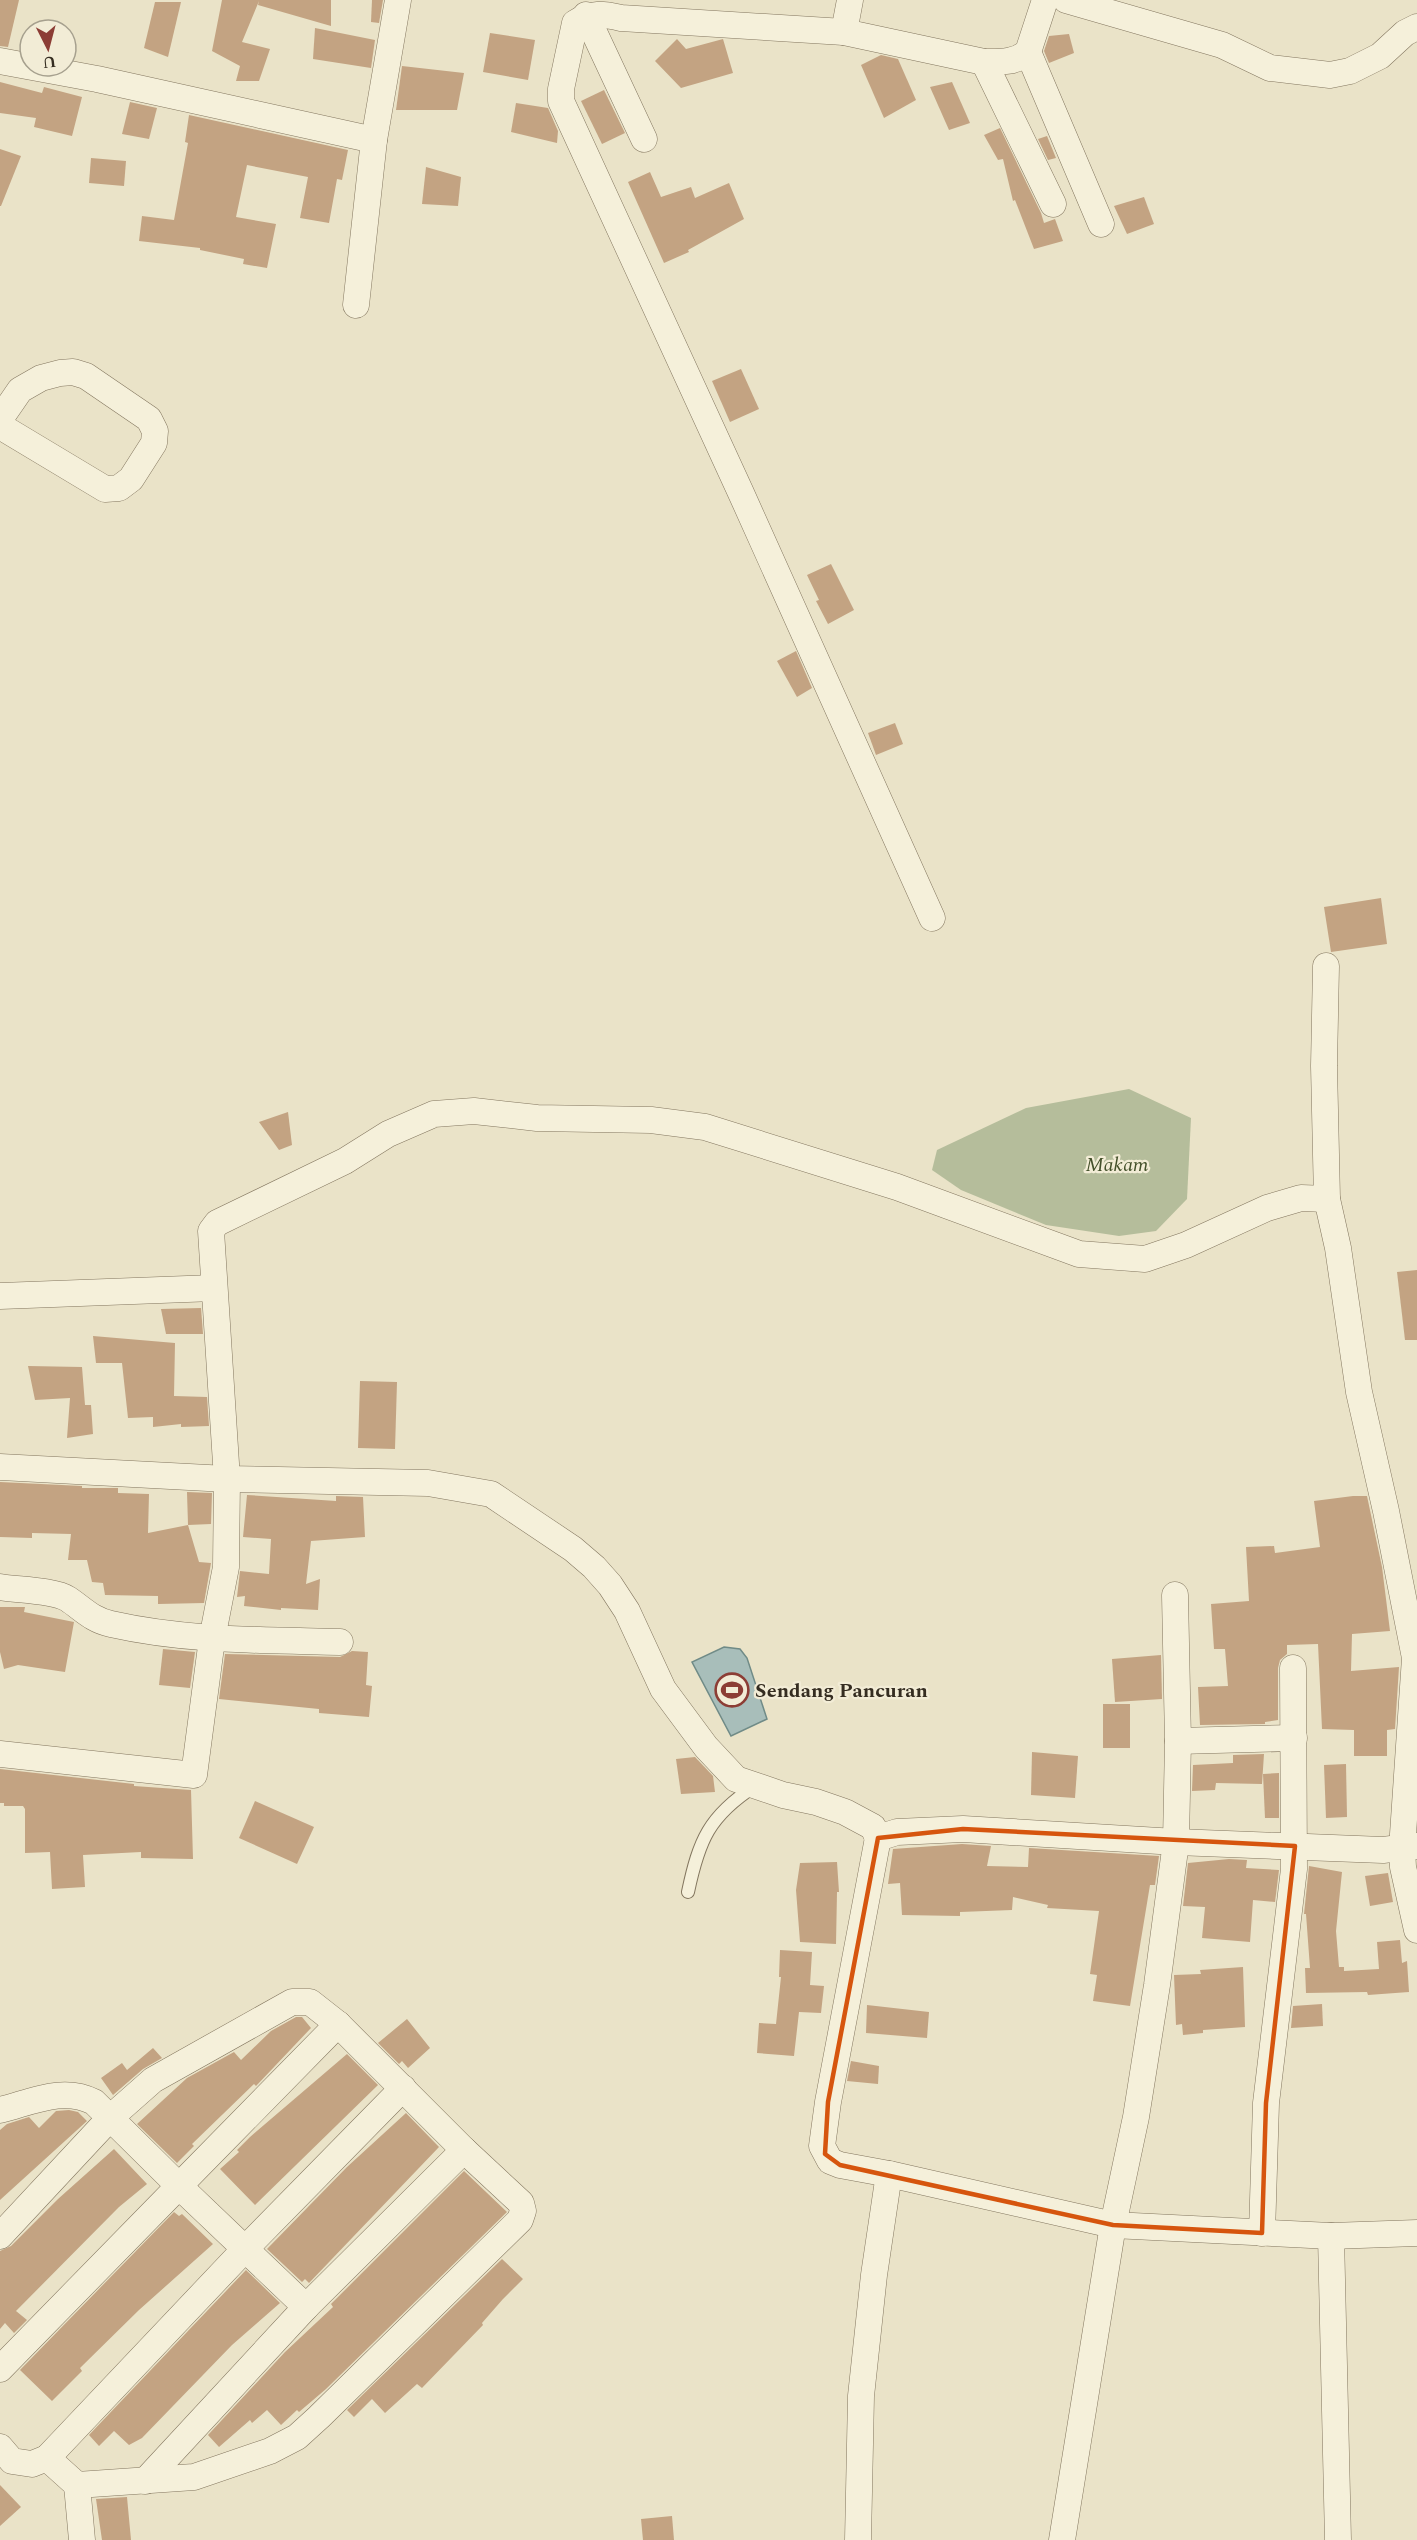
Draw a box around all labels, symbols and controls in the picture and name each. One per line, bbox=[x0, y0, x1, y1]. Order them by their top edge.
north arrow bbox=[18, 18, 78, 78]
text: U bbox=[42, 49, 57, 75]
park label: Makam bbox=[1085, 1150, 1149, 1180]
sports icon: Sendang Pancuran bbox=[714, 1672, 750, 1708]
place label: Sendang Pancuran bbox=[755, 1676, 928, 1706]

